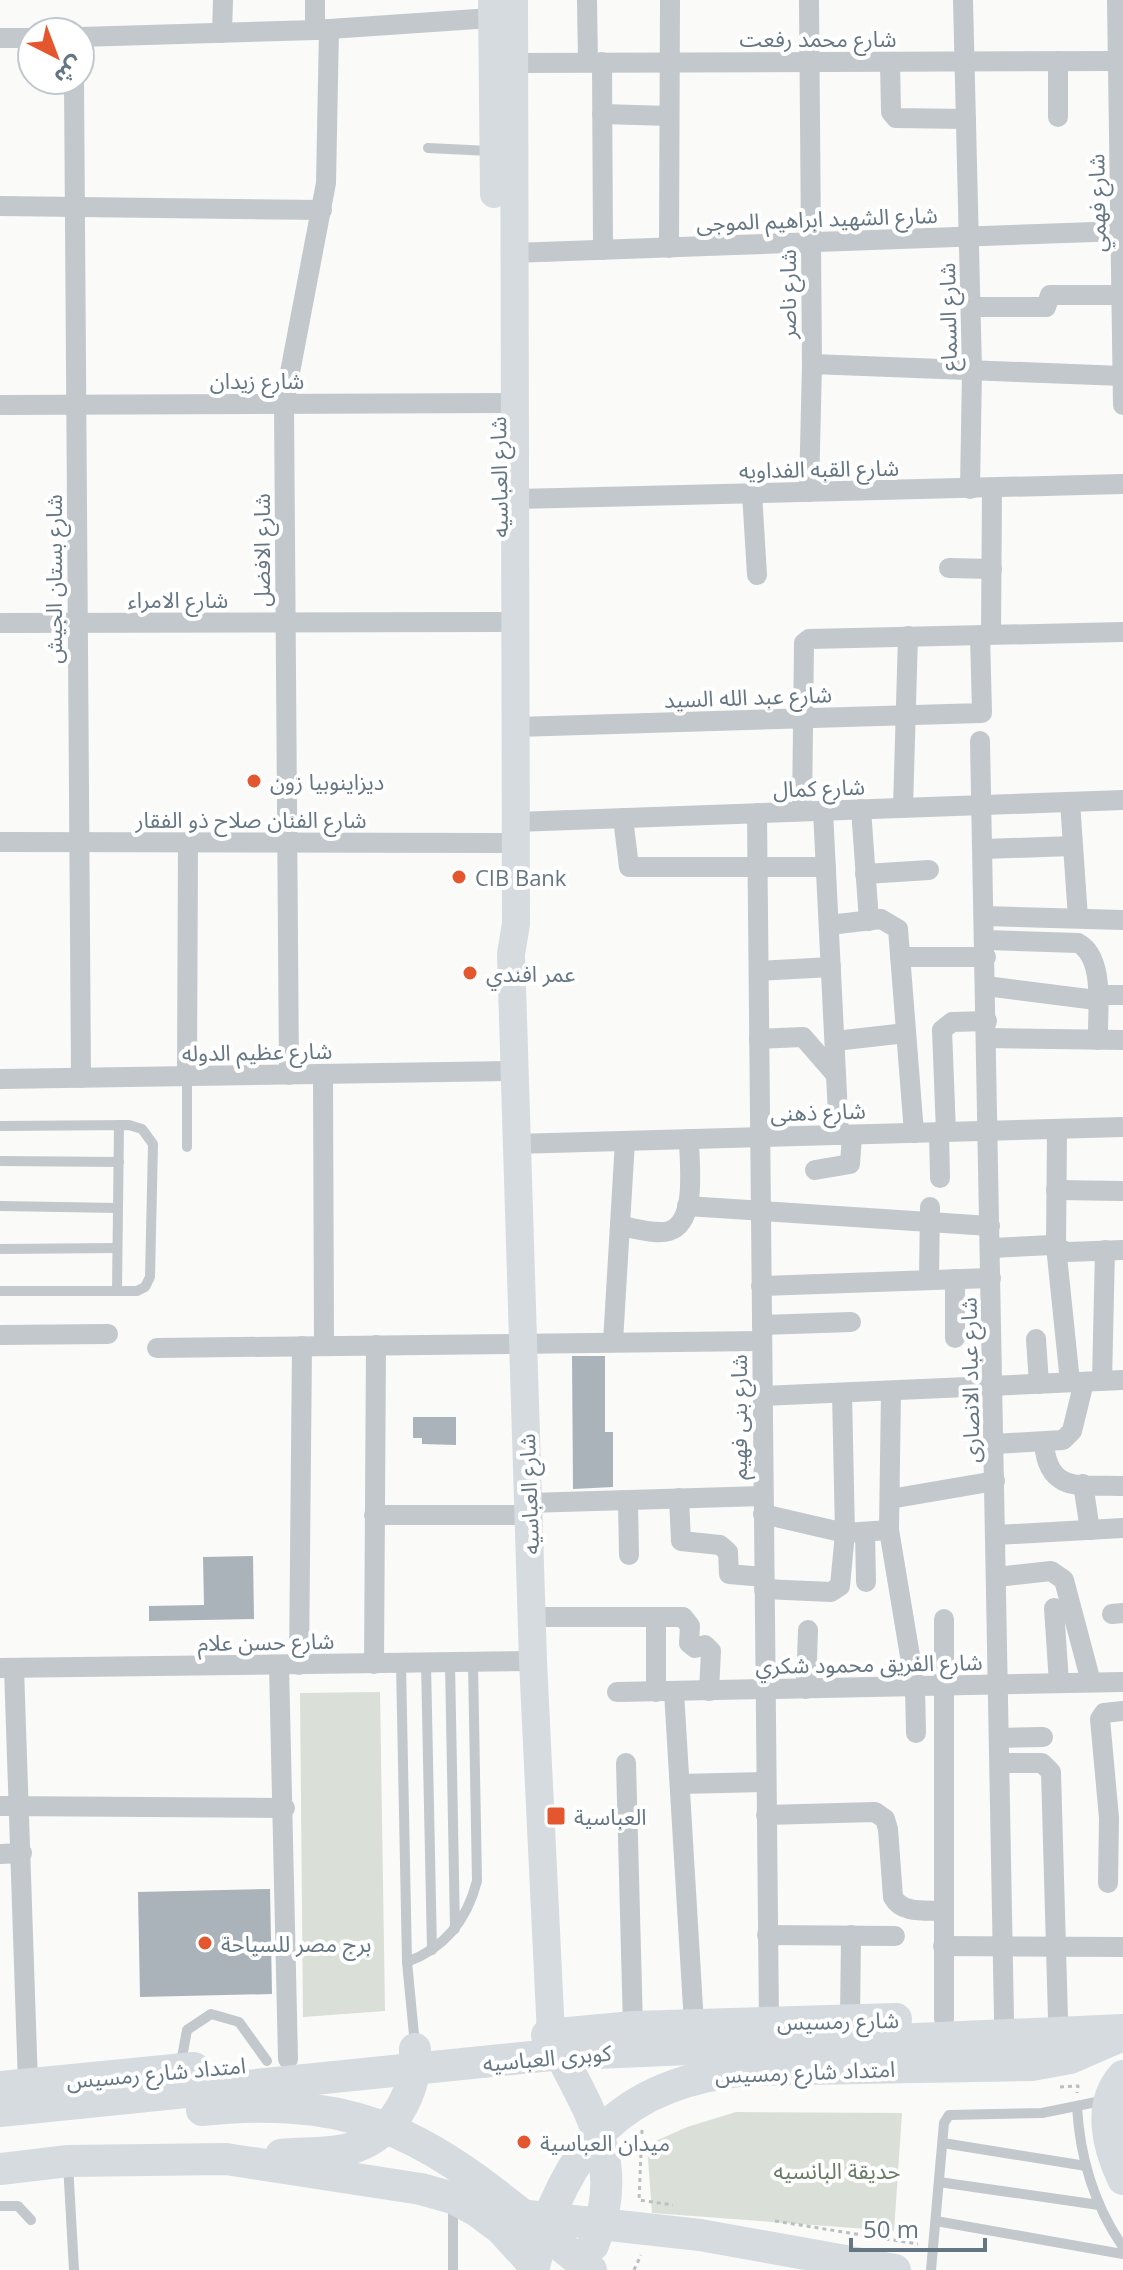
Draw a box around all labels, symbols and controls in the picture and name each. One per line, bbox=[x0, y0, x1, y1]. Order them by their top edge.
north arrow bbox=[16, 16, 96, 96]
street label: شارع محمد رفعت bbox=[739, 23, 897, 56]
text: ش bbox=[49, 50, 91, 93]
street label: شارع فهمي bbox=[1080, 153, 1115, 253]
street label: شارع الشهيد ابراهيم الموجى bbox=[696, 199, 938, 240]
street label: شارع ناصر bbox=[772, 249, 805, 340]
street label: شارع السماع bbox=[931, 262, 966, 372]
street label: شارع زيدان bbox=[210, 365, 304, 398]
street label: شارع العباسيه bbox=[482, 416, 517, 538]
street label: شارع القبه الفداويه bbox=[739, 452, 899, 487]
street label: شارع الافضل bbox=[246, 493, 279, 607]
street label: شارع بستان الجيش bbox=[38, 494, 71, 664]
street label: شارع الامراء bbox=[128, 584, 228, 617]
street label: شارع عبد الله السيد bbox=[663, 678, 833, 717]
place label: ديزاينوبيا زون bbox=[270, 766, 384, 796]
street label: شارع كمال bbox=[772, 770, 866, 807]
marker: ديزاينوبيا زون bbox=[245, 772, 263, 790]
street label: شارع الفنان صلاح ذو الفقار bbox=[134, 804, 367, 837]
place label: CIB Bank bbox=[475, 862, 567, 892]
marker: CIB Bank bbox=[450, 868, 468, 886]
place label: عمر افندي bbox=[486, 958, 575, 991]
marker: عمر افندي bbox=[461, 964, 479, 982]
street label: شارع عظيم الدوله bbox=[182, 1035, 333, 1070]
street label: شارع ذهنى bbox=[770, 1094, 866, 1131]
street label: شارع عباد الانصارى bbox=[953, 1297, 988, 1463]
street label: شارع بنى فهيم bbox=[723, 1354, 756, 1480]
street label: شارع العباسيه bbox=[511, 1433, 548, 1555]
street label: شارع حسن علام bbox=[197, 1625, 335, 1660]
street label: شارع الفريق محمود شكري bbox=[755, 1646, 983, 1683]
place label: العباسية bbox=[574, 1801, 647, 1831]
marker: العباسية bbox=[545, 1805, 567, 1827]
place label: برج مصر للسياحة bbox=[221, 1928, 372, 1961]
marker: برج مصر للسياحة bbox=[196, 1934, 214, 1952]
street label: شارع رمسيس bbox=[777, 2004, 899, 2039]
street label: كوبرى العباسيه bbox=[481, 2036, 614, 2078]
street label: امتداد شارع رمسيس bbox=[65, 2049, 247, 2098]
street label: امتداد شارع رمسيس bbox=[714, 2053, 896, 2092]
place label: ميدان العباسية bbox=[540, 2127, 670, 2157]
marker: ميدان العباسية bbox=[515, 2133, 533, 2151]
park label: حديقة البانسيه bbox=[774, 2155, 901, 2185]
scale bar bbox=[851, 2202, 985, 2252]
text: 50 m bbox=[863, 2212, 919, 2245]

